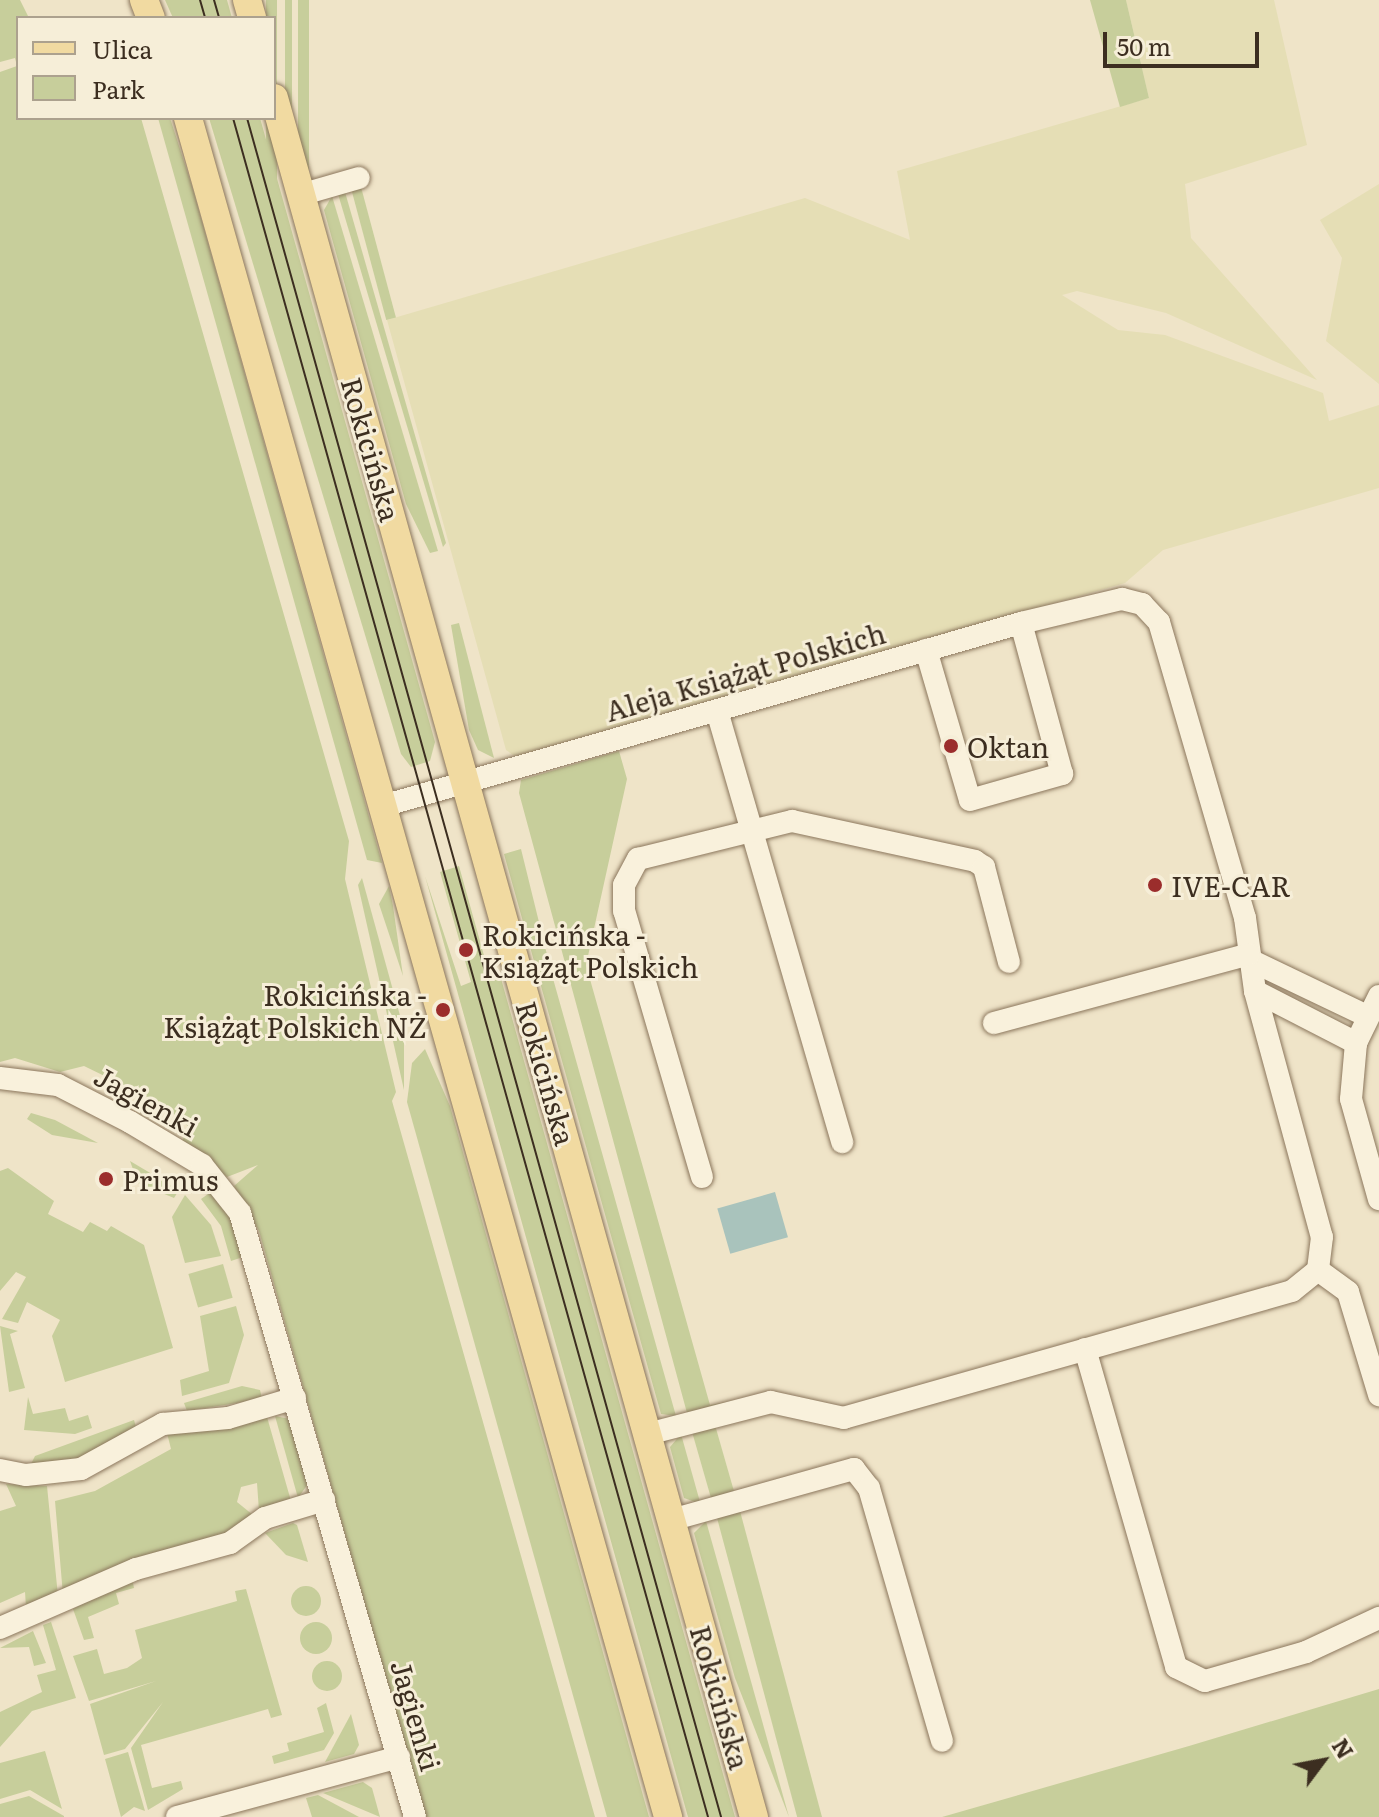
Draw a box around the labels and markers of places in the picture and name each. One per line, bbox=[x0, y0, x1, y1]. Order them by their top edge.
place label: Oktan bbox=[967, 729, 1049, 763]
marker: Oktan bbox=[942, 737, 960, 755]
place label: IVE-CAR bbox=[1171, 868, 1291, 902]
marker: IVE-CAR bbox=[1146, 876, 1164, 894]
place label: Rokicińska - Książąt Polskich bbox=[482, 917, 699, 983]
marker: Rokicińska - Książąt Polskich bbox=[457, 941, 475, 959]
place label: Rokicińska - Książąt Polskich NŻ bbox=[163, 977, 427, 1043]
marker: Rokicińska - Książąt Polskich NŻ bbox=[434, 1001, 452, 1019]
place label: Primus bbox=[122, 1162, 218, 1196]
marker: Primus bbox=[97, 1170, 115, 1188]

